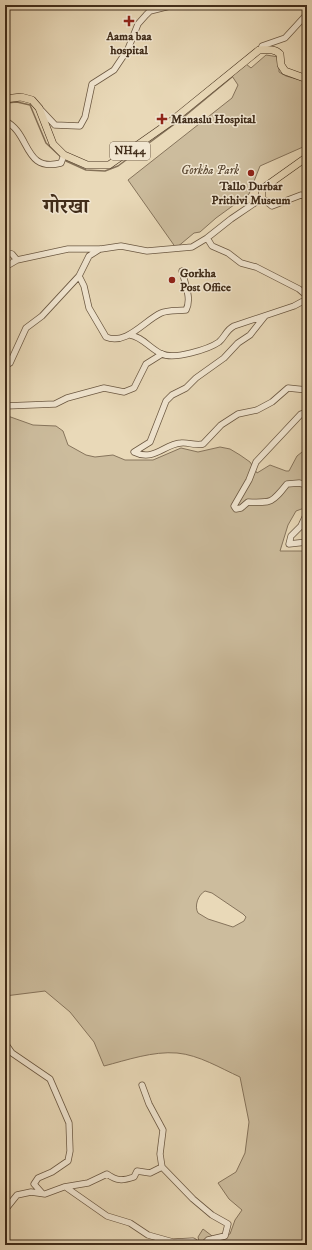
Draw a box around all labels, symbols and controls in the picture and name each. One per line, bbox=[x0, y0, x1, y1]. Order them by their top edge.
marker: Aama baa hospital bbox=[123, 15, 135, 27]
place label: Aama baa hospital bbox=[105, 29, 153, 58]
place label: Manaslu Hospital bbox=[171, 112, 256, 127]
marker: Manaslu Hospital bbox=[156, 113, 168, 125]
road number: NH44 bbox=[110, 142, 150, 160]
park label: Gorkha Park bbox=[181, 163, 239, 178]
marker: Tallo Durbar Prithivi Museum bbox=[246, 168, 256, 178]
place label: Tallo Durbar Prithivi Museum bbox=[211, 179, 291, 208]
district label: गोरखा bbox=[41, 194, 90, 220]
place label: Gorkha Post Office bbox=[180, 266, 231, 295]
marker: Gorkha Post Office bbox=[167, 275, 177, 285]

